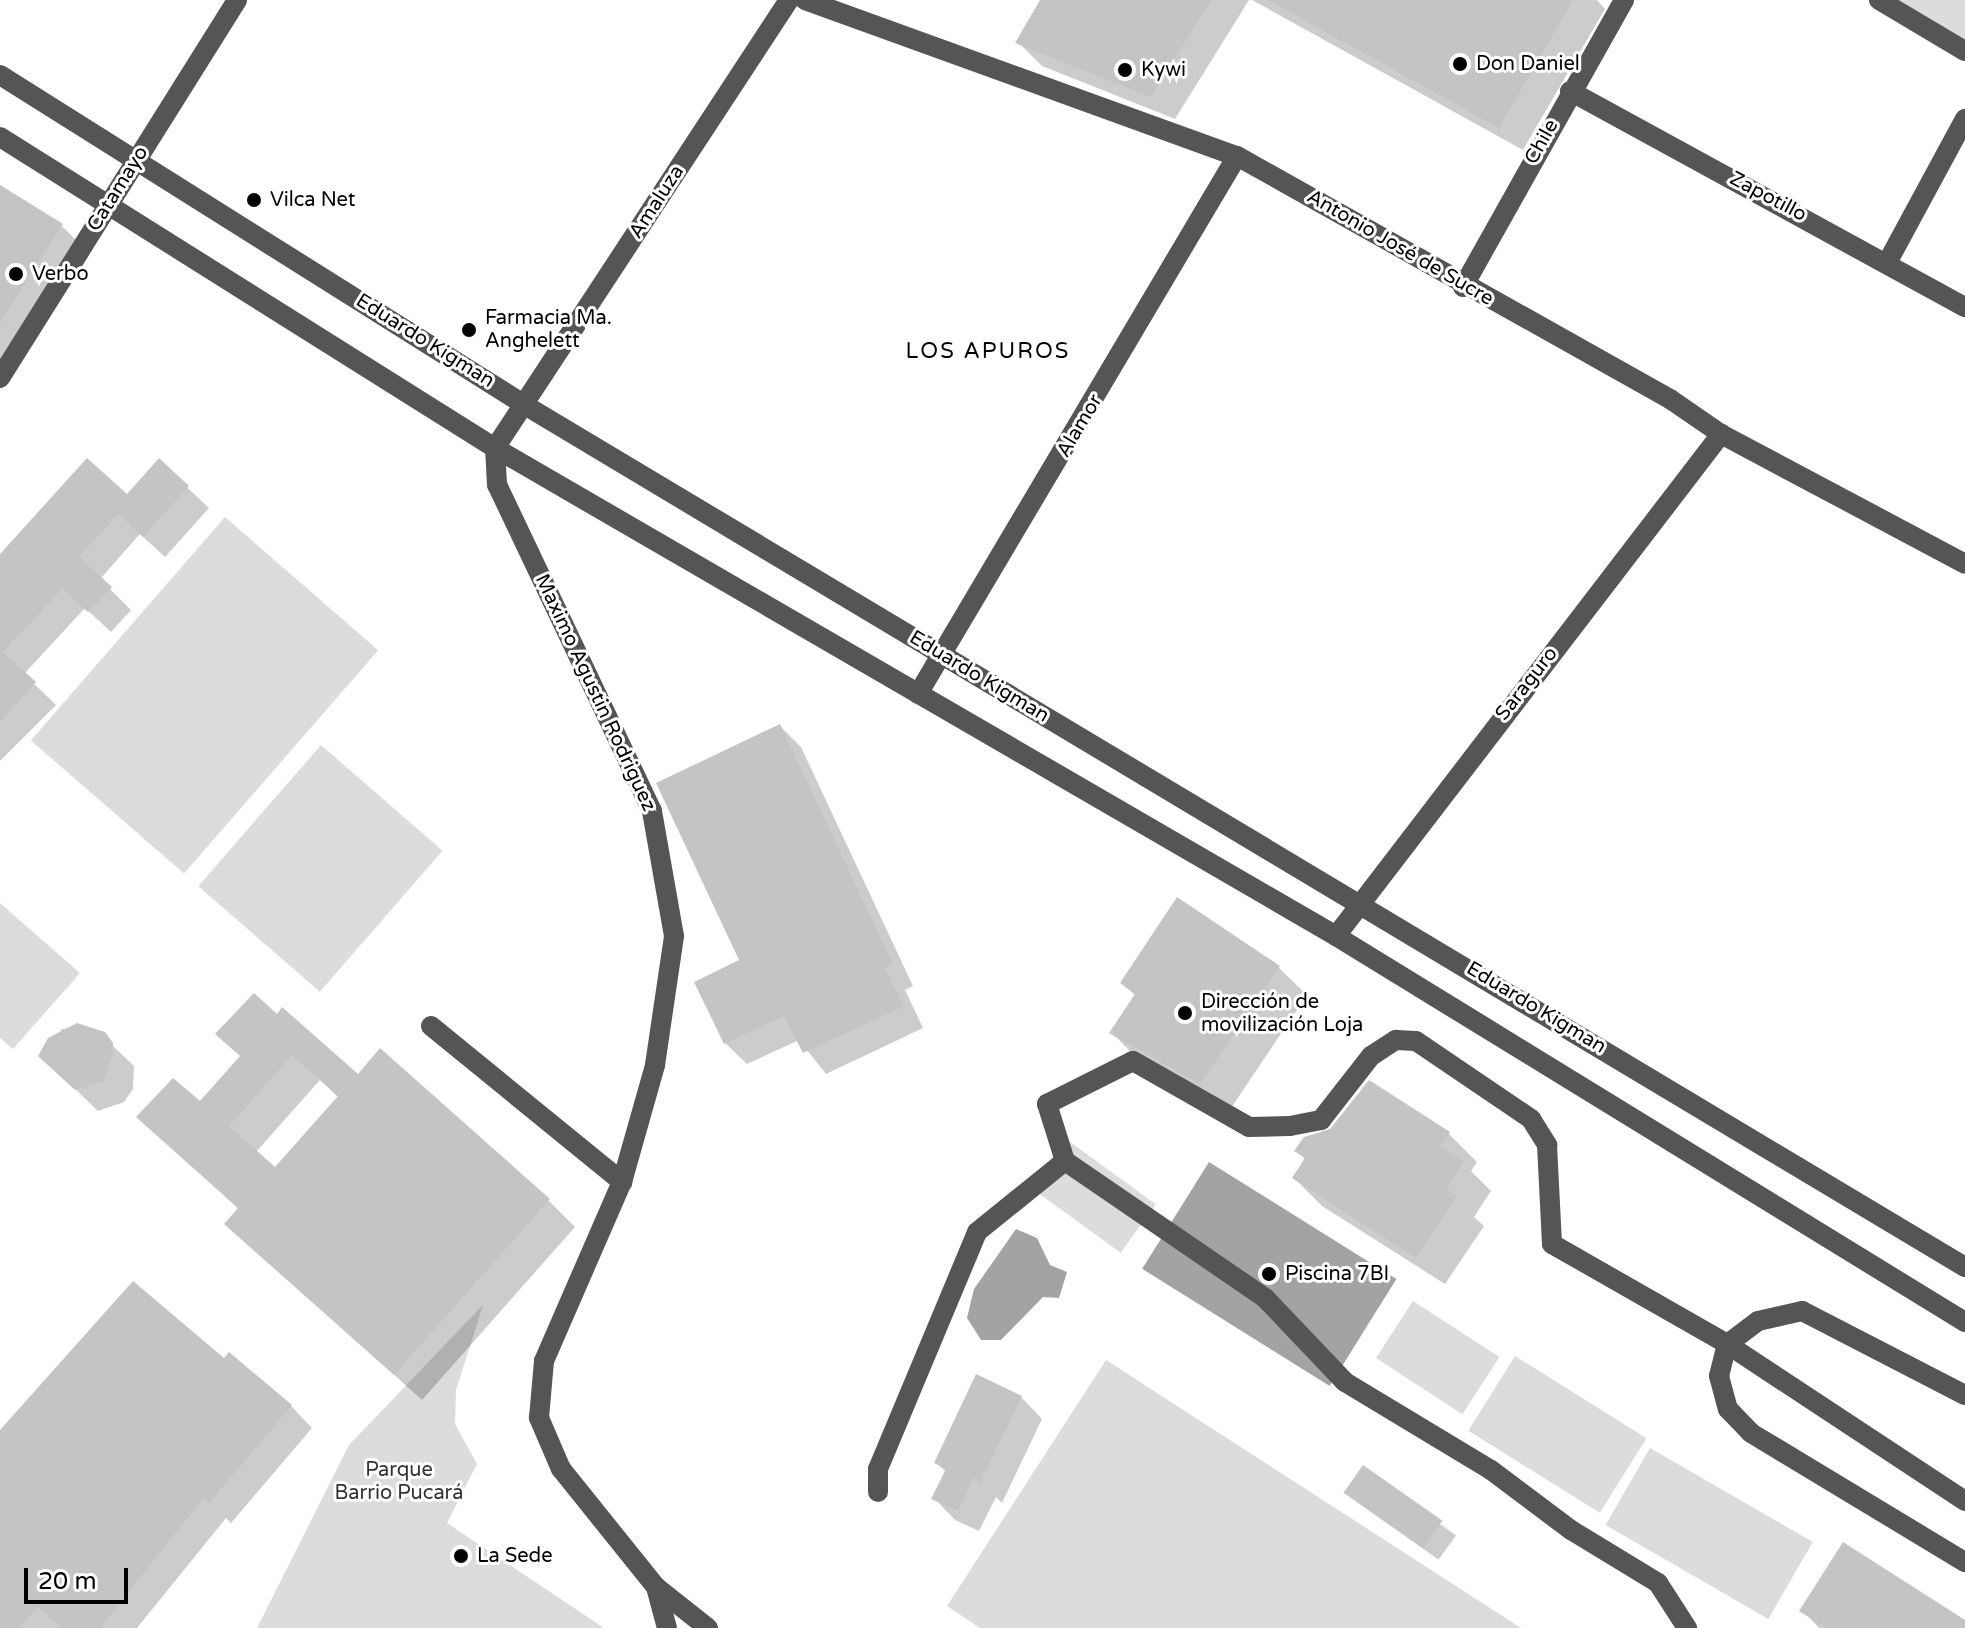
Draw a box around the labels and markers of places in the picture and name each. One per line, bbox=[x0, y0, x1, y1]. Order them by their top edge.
place label: Don Daniel bbox=[1476, 52, 1580, 76]
marker: Don Daniel bbox=[1451, 55, 1469, 73]
place label: Kywi bbox=[1141, 58, 1186, 82]
marker: Kywi bbox=[1116, 61, 1134, 79]
place label: Vilca Net bbox=[270, 188, 355, 212]
marker: Vilca Net bbox=[245, 191, 263, 209]
place label: Verbo bbox=[32, 262, 89, 286]
marker: Verbo bbox=[7, 265, 25, 283]
place label: Farmacia Ma. Anghelett bbox=[485, 306, 612, 353]
marker: Farmacia Ma. Anghelett bbox=[460, 321, 478, 339]
place label: Dirección de movilización Loja bbox=[1201, 990, 1363, 1037]
marker: Dirección de movilización Loja bbox=[1176, 1004, 1194, 1022]
place label: Piscina 7BI bbox=[1285, 1262, 1389, 1286]
marker: Piscina 7BI bbox=[1260, 1265, 1278, 1283]
place label: La Sede bbox=[477, 1544, 553, 1568]
marker: La Sede bbox=[452, 1547, 470, 1565]

